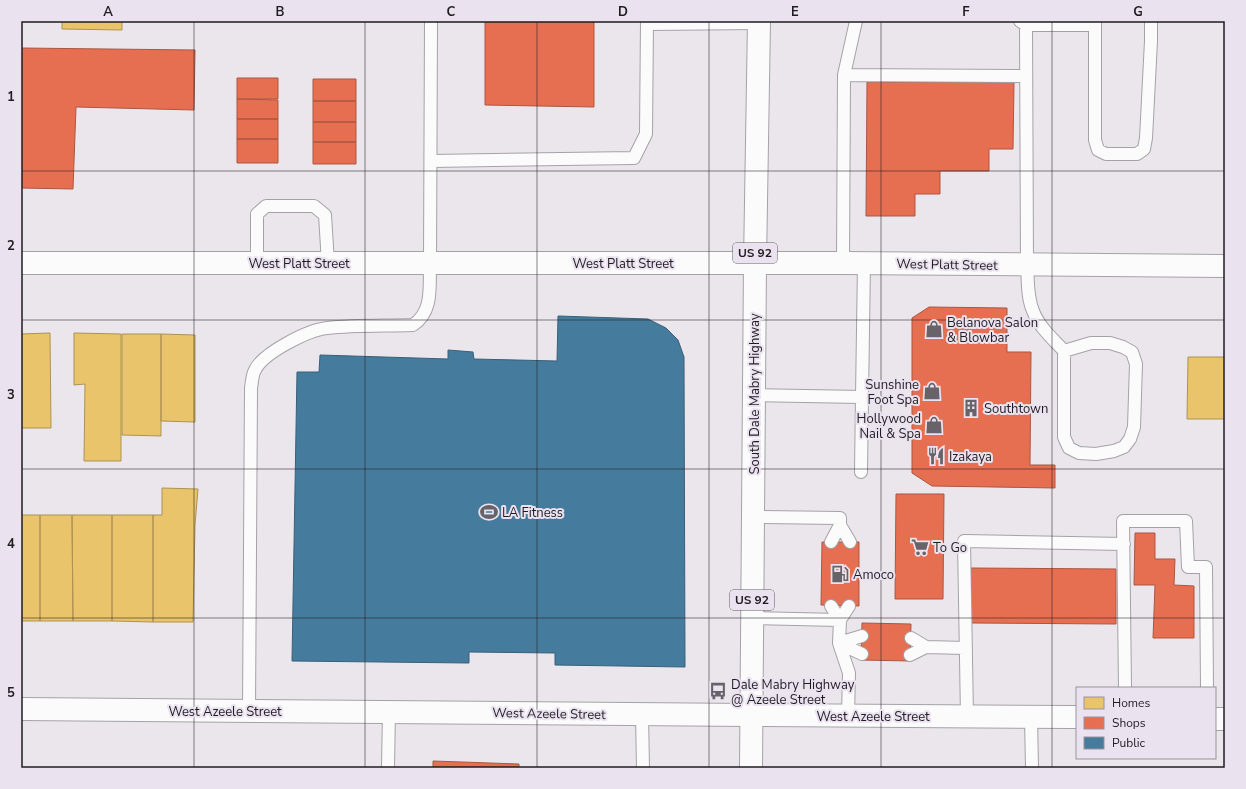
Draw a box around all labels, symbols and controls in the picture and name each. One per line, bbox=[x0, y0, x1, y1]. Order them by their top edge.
text: A bbox=[103, 3, 113, 21]
text: B bbox=[276, 3, 285, 21]
text: C bbox=[447, 3, 456, 21]
text: D bbox=[618, 3, 628, 21]
text: E bbox=[791, 3, 799, 21]
text: F bbox=[962, 3, 970, 21]
text: G bbox=[1133, 3, 1143, 21]
text: 1 bbox=[7, 88, 15, 106]
text: 2 bbox=[7, 237, 15, 255]
road number: US 92 bbox=[733, 243, 777, 263]
street label: West Platt Street bbox=[248, 255, 350, 273]
street label: West Platt Street bbox=[572, 255, 674, 273]
street label: West Platt Street bbox=[896, 255, 998, 275]
street label: South Dale Mabry Highway bbox=[746, 313, 764, 475]
place label: Belanova Salon & Blowbar bbox=[947, 314, 1038, 347]
shop icon: Belanova Salon & Blowbar bbox=[924, 319, 944, 339]
place label: Sunshine Foot Spa bbox=[865, 376, 919, 409]
shop icon: Sunshine Foot Spa bbox=[922, 381, 942, 401]
text: 3 bbox=[7, 386, 15, 404]
building icon: Southtown bbox=[961, 398, 981, 418]
place label: Southtown bbox=[984, 400, 1048, 418]
place label: Hollywood Nail & Spa bbox=[857, 410, 921, 443]
shop icon: Hollywood Nail & Spa bbox=[924, 415, 944, 435]
restaurant icon: Izakaya bbox=[926, 446, 946, 466]
place label: Izakaya bbox=[949, 448, 992, 466]
sports icon: LA Fitness bbox=[479, 502, 499, 522]
place label: LA Fitness bbox=[502, 504, 563, 522]
text: 4 bbox=[7, 535, 15, 553]
supermarket icon: To Go bbox=[910, 537, 930, 557]
place label: To Go bbox=[933, 539, 967, 557]
fuel station icon: Amoco bbox=[830, 564, 850, 584]
place label: Amoco bbox=[853, 566, 894, 584]
road number: US 92 bbox=[730, 590, 774, 610]
place label: Dale Mabry Highway @ Azeele Street bbox=[731, 676, 855, 709]
bus stop icon: Dale Mabry Highway @ Azeele Street bbox=[708, 681, 728, 701]
text: 5 bbox=[7, 684, 15, 702]
legend bbox=[1076, 687, 1216, 759]
text: Homes bbox=[1112, 695, 1150, 711]
street label: West Azeele Street bbox=[168, 703, 282, 721]
street label: West Azeele Street bbox=[492, 704, 606, 724]
street label: West Azeele Street bbox=[816, 708, 930, 726]
text: Shops bbox=[1112, 715, 1146, 731]
text: Public bbox=[1112, 735, 1146, 751]

